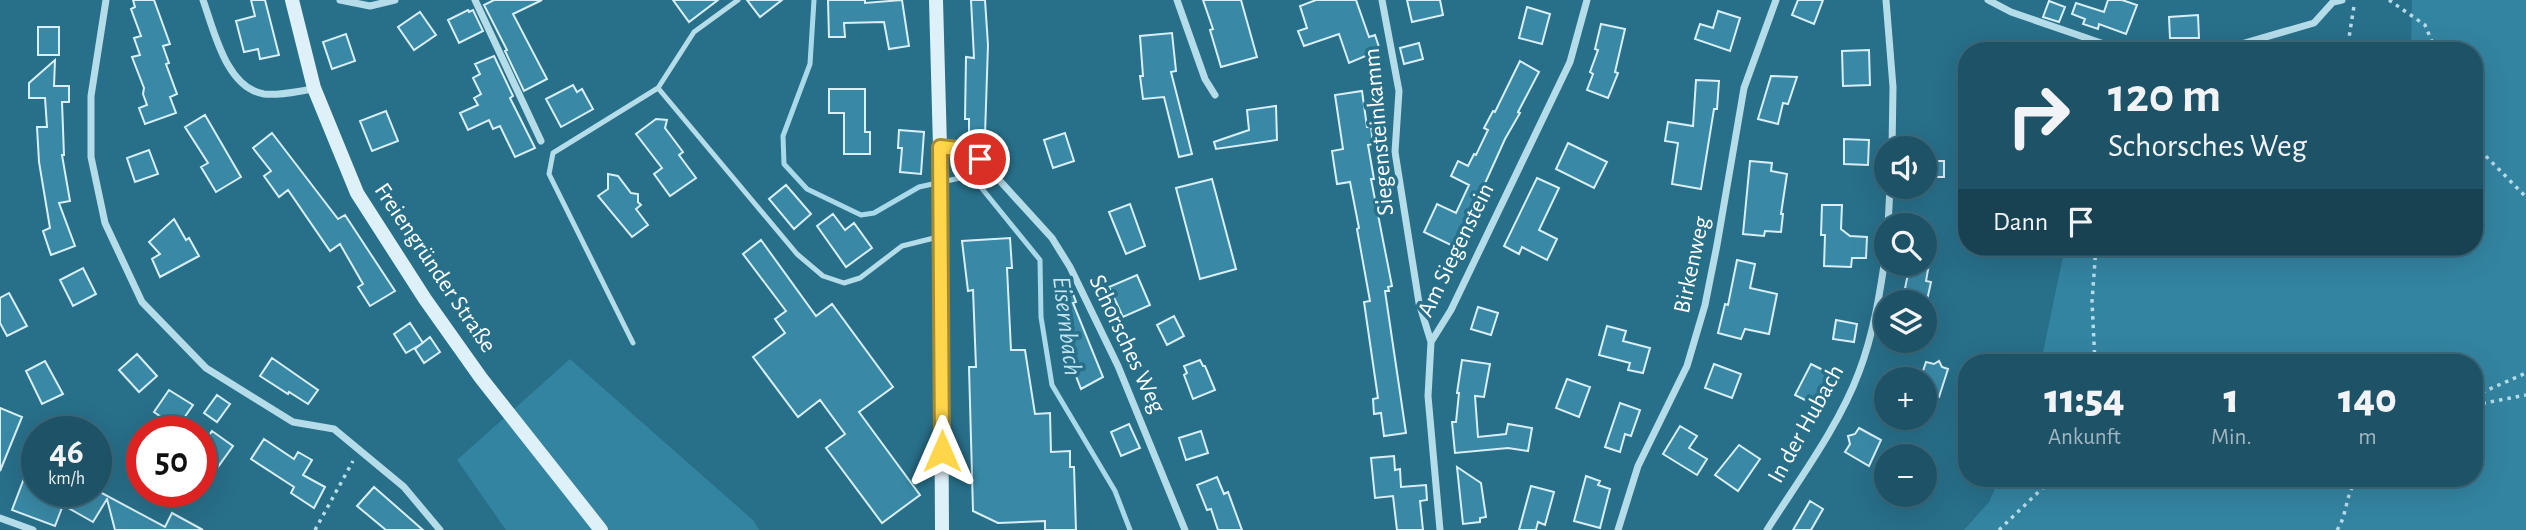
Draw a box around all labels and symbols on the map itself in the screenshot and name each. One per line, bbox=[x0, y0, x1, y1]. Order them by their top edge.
street label: Siegensteinkamm bbox=[1360, 47, 1398, 217]
pin bbox=[950, 129, 1010, 189]
street label: Freiengründer Straße bbox=[370, 179, 500, 357]
street label: Am Siegenstein bbox=[1413, 179, 1499, 321]
street label: Birkenweg bbox=[1670, 214, 1714, 316]
street label: Schorsches Weg bbox=[1085, 271, 1170, 417]
water label: Eisernbach bbox=[1048, 275, 1086, 377]
street label: In der Hubach bbox=[1764, 361, 1848, 487]
position arrow bbox=[905, 414, 979, 488]
speed limit sign: 50 bbox=[126, 416, 217, 507]

